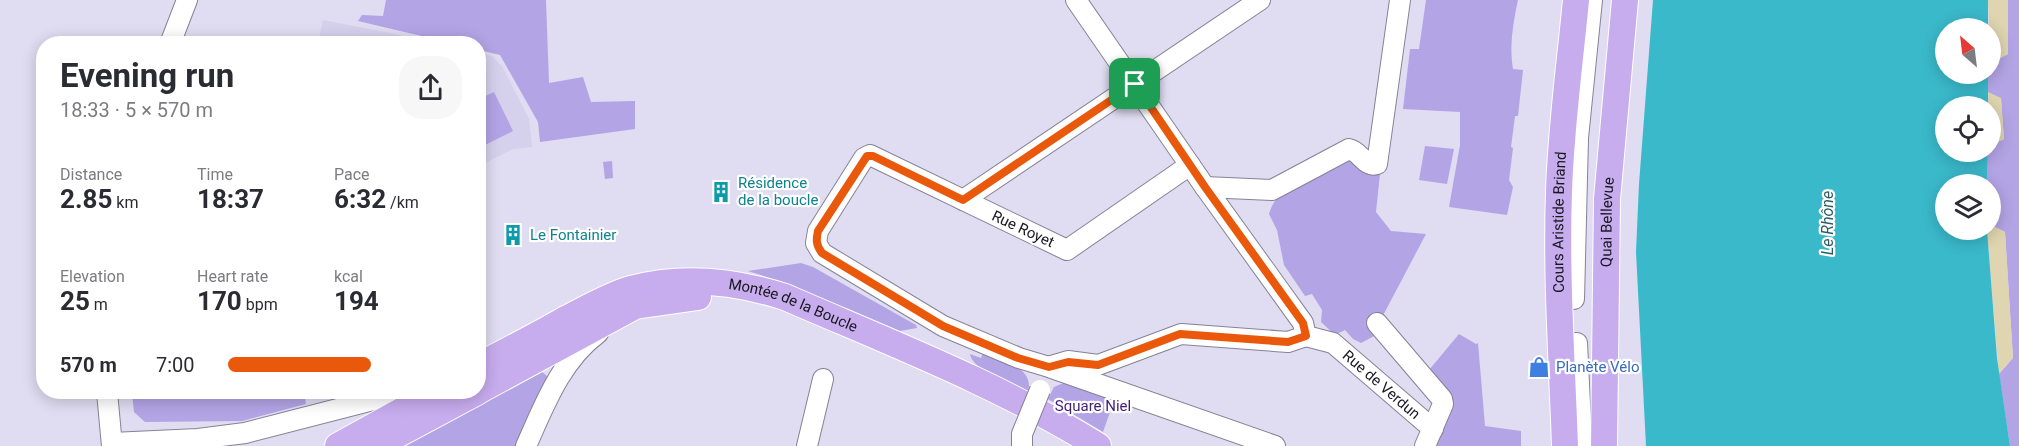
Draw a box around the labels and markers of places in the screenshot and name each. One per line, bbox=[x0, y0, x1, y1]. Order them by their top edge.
pin bbox=[1109, 58, 1160, 109]
place label: Résidence de la boucle bbox=[738, 174, 818, 209]
building icon: Résidence de la boucle bbox=[709, 180, 733, 204]
building icon: Le Fontainier bbox=[501, 223, 525, 247]
place label: Le Fontainier bbox=[530, 226, 616, 244]
shop icon: Planète Vélo bbox=[1527, 355, 1551, 379]
place label: Planète Vélo bbox=[1556, 358, 1639, 376]

